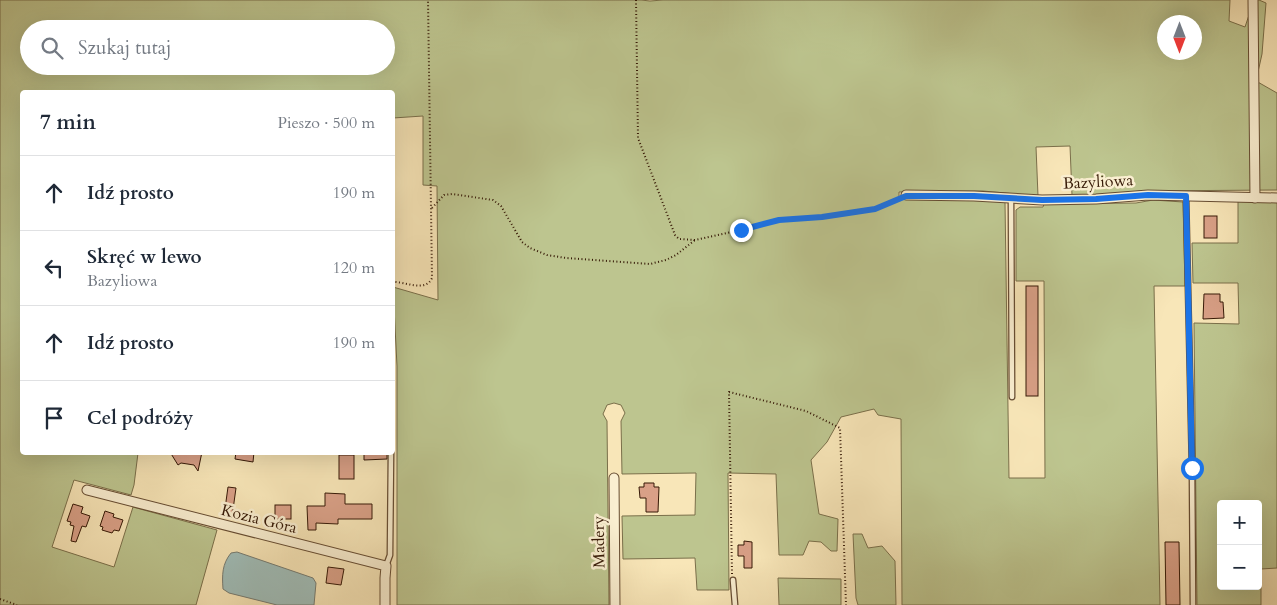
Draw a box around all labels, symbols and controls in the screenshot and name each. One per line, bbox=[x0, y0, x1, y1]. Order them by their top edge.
north arrow bbox=[1157, 15, 1202, 60]
search box bbox=[20, 20, 395, 75]
icon: search bbox=[38, 34, 66, 62]
text: Szukaj tutaj bbox=[78, 35, 171, 61]
text: 7 min bbox=[40, 108, 96, 137]
text: Pieszo · 500 m bbox=[278, 112, 375, 134]
street label: Bazyliowa bbox=[1062, 169, 1134, 195]
icon: ahead bbox=[40, 179, 68, 207]
text: Idź prosto bbox=[87, 180, 174, 206]
text: 190 m bbox=[333, 182, 375, 204]
route end bbox=[730, 219, 753, 242]
text: Skręć w lewo bbox=[87, 244, 202, 270]
icon: left bbox=[40, 254, 68, 282]
text: 120 m bbox=[333, 257, 375, 279]
text: Bazyliowa bbox=[87, 270, 157, 292]
icon: ahead bbox=[40, 329, 68, 357]
text: Idź prosto bbox=[87, 330, 174, 356]
text: 190 m bbox=[333, 332, 375, 354]
icon: arrive bbox=[40, 404, 68, 432]
text: Cel podróży bbox=[87, 405, 193, 431]
route start bbox=[1181, 457, 1204, 480]
street label: Kozia Góra bbox=[219, 499, 299, 539]
map controls bbox=[1217, 500, 1262, 590]
button: + bbox=[1217, 500, 1262, 545]
street label: Madery bbox=[588, 515, 610, 568]
button: − bbox=[1217, 545, 1262, 590]

